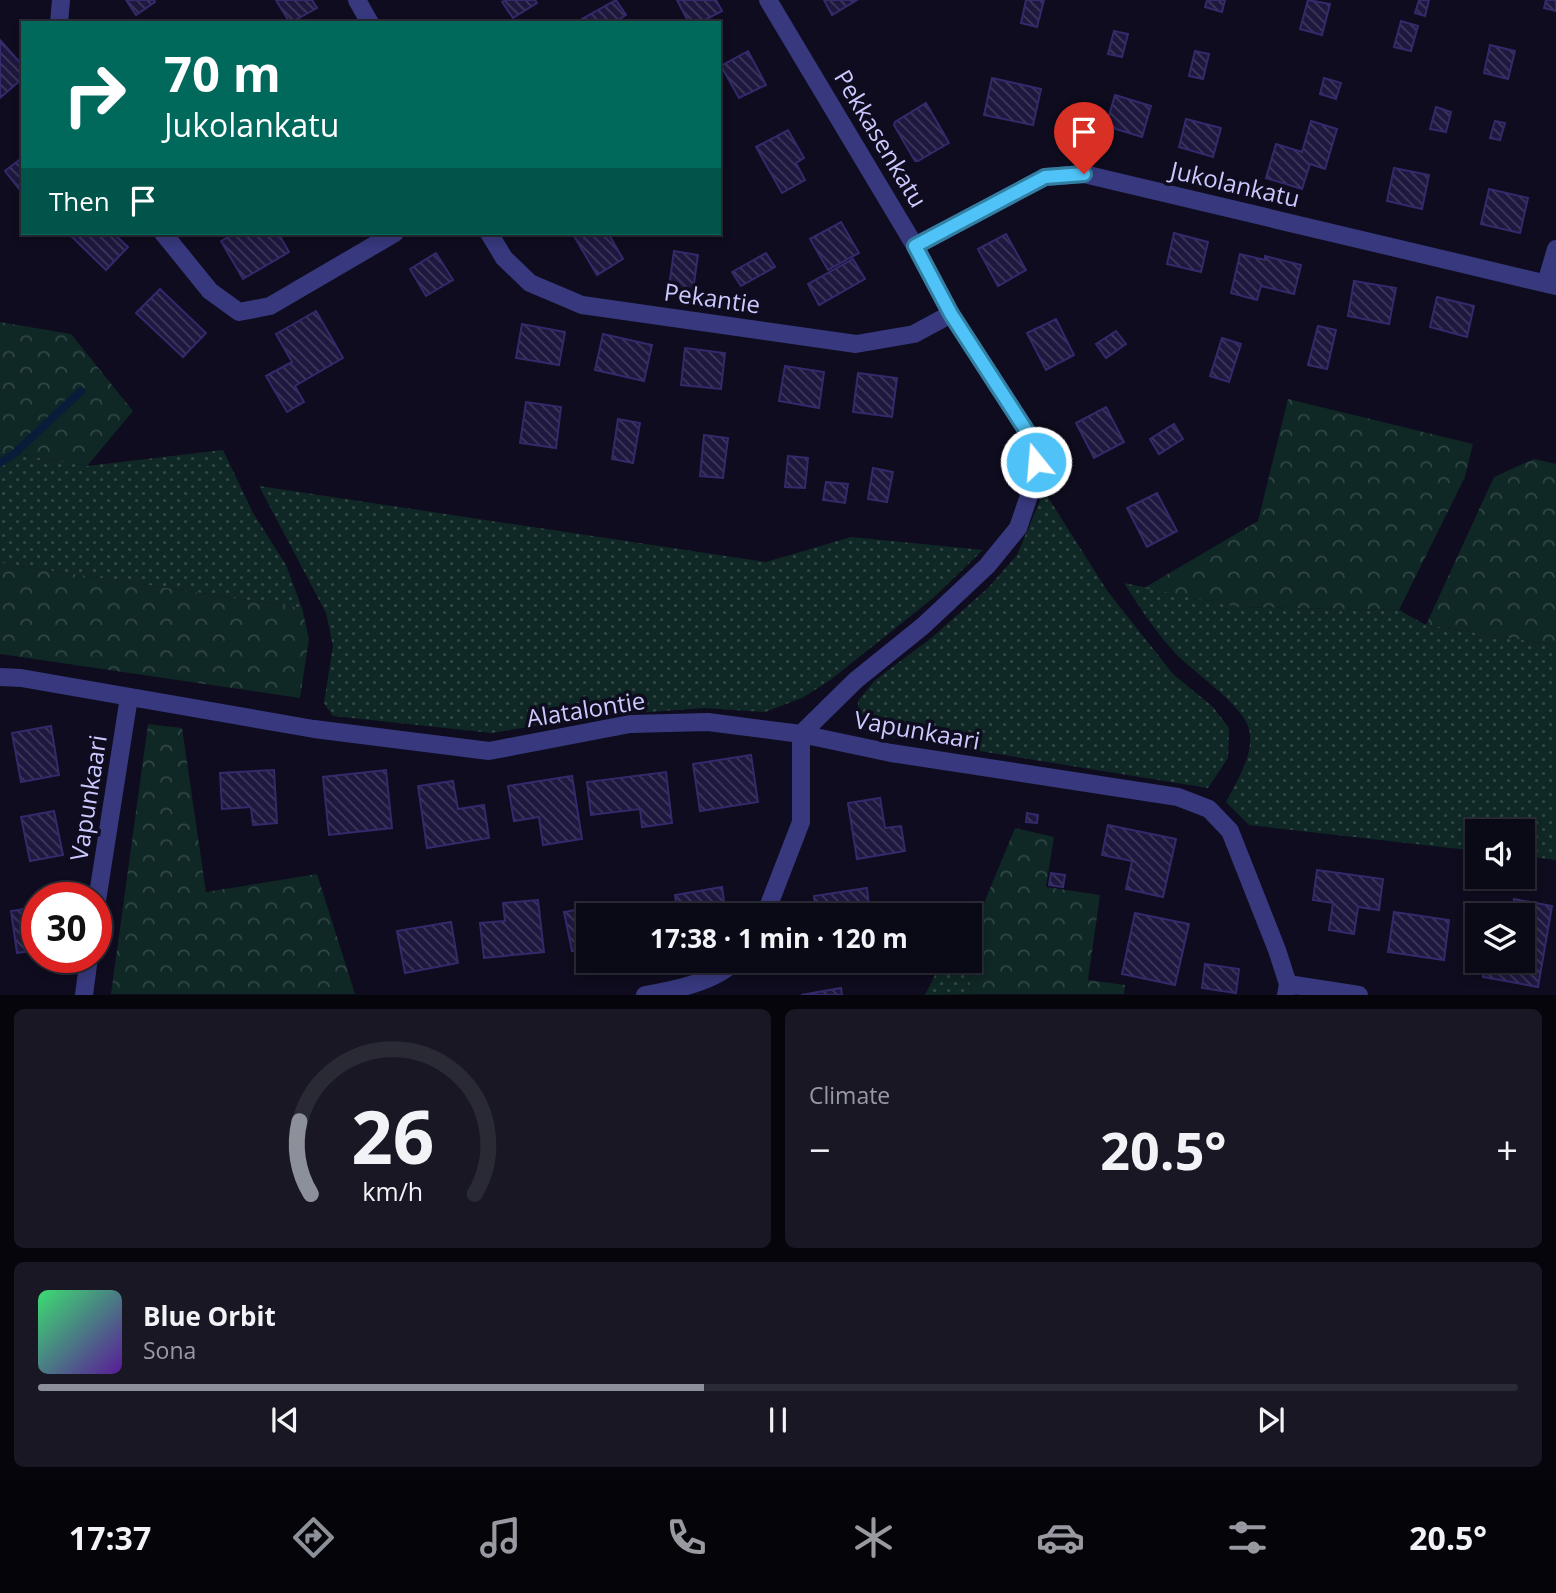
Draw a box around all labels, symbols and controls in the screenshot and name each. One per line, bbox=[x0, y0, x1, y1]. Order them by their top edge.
text: 70 m bbox=[164, 40, 281, 106]
icon: right bbox=[49, 49, 140, 140]
street label: Pekkasenkatu bbox=[827, 63, 935, 213]
pin bbox=[1054, 102, 1114, 174]
text: Jukolankatu bbox=[164, 103, 339, 146]
icon: arrive bbox=[1065, 113, 1103, 151]
street label: Jukolankatu bbox=[1166, 152, 1303, 214]
icon: arrive bbox=[124, 182, 162, 220]
text: Then bbox=[49, 183, 110, 219]
street label: Pekantie bbox=[662, 274, 762, 321]
position arrow bbox=[999, 425, 1073, 499]
street label: Alatalontie bbox=[524, 683, 647, 734]
street label: Vapunkaari bbox=[852, 702, 983, 757]
street label: Vapunkaari bbox=[61, 733, 114, 863]
map controls bbox=[1465, 819, 1535, 973]
button: sound bbox=[1465, 819, 1535, 889]
speed limit sign: 30 bbox=[21, 882, 112, 973]
button: layers bbox=[1465, 903, 1535, 973]
text: 17:38 · 1 min · 120 m bbox=[650, 920, 908, 956]
text: Climate bbox=[809, 1079, 890, 1111]
text: 26 bbox=[351, 1087, 434, 1186]
text: 20.5° bbox=[1100, 1114, 1227, 1185]
text: − bbox=[809, 1123, 831, 1175]
text: + bbox=[1496, 1123, 1518, 1175]
text: km/h bbox=[362, 1174, 423, 1208]
text: Blue Orbit bbox=[143, 1298, 276, 1334]
text: Sona bbox=[143, 1334, 196, 1366]
icon: previous bbox=[266, 1401, 304, 1439]
icon: pause bbox=[759, 1401, 797, 1439]
icon: next bbox=[1252, 1401, 1290, 1439]
icon: directions bbox=[289, 1513, 338, 1562]
icon: music bbox=[476, 1513, 525, 1562]
icon: phone bbox=[662, 1513, 711, 1562]
icon: climate bbox=[849, 1513, 898, 1562]
icon: car bbox=[1036, 1513, 1085, 1562]
icon: filters bbox=[1223, 1513, 1272, 1562]
text: 17:37 bbox=[69, 1516, 151, 1559]
text: 20.5° bbox=[1409, 1516, 1487, 1559]

